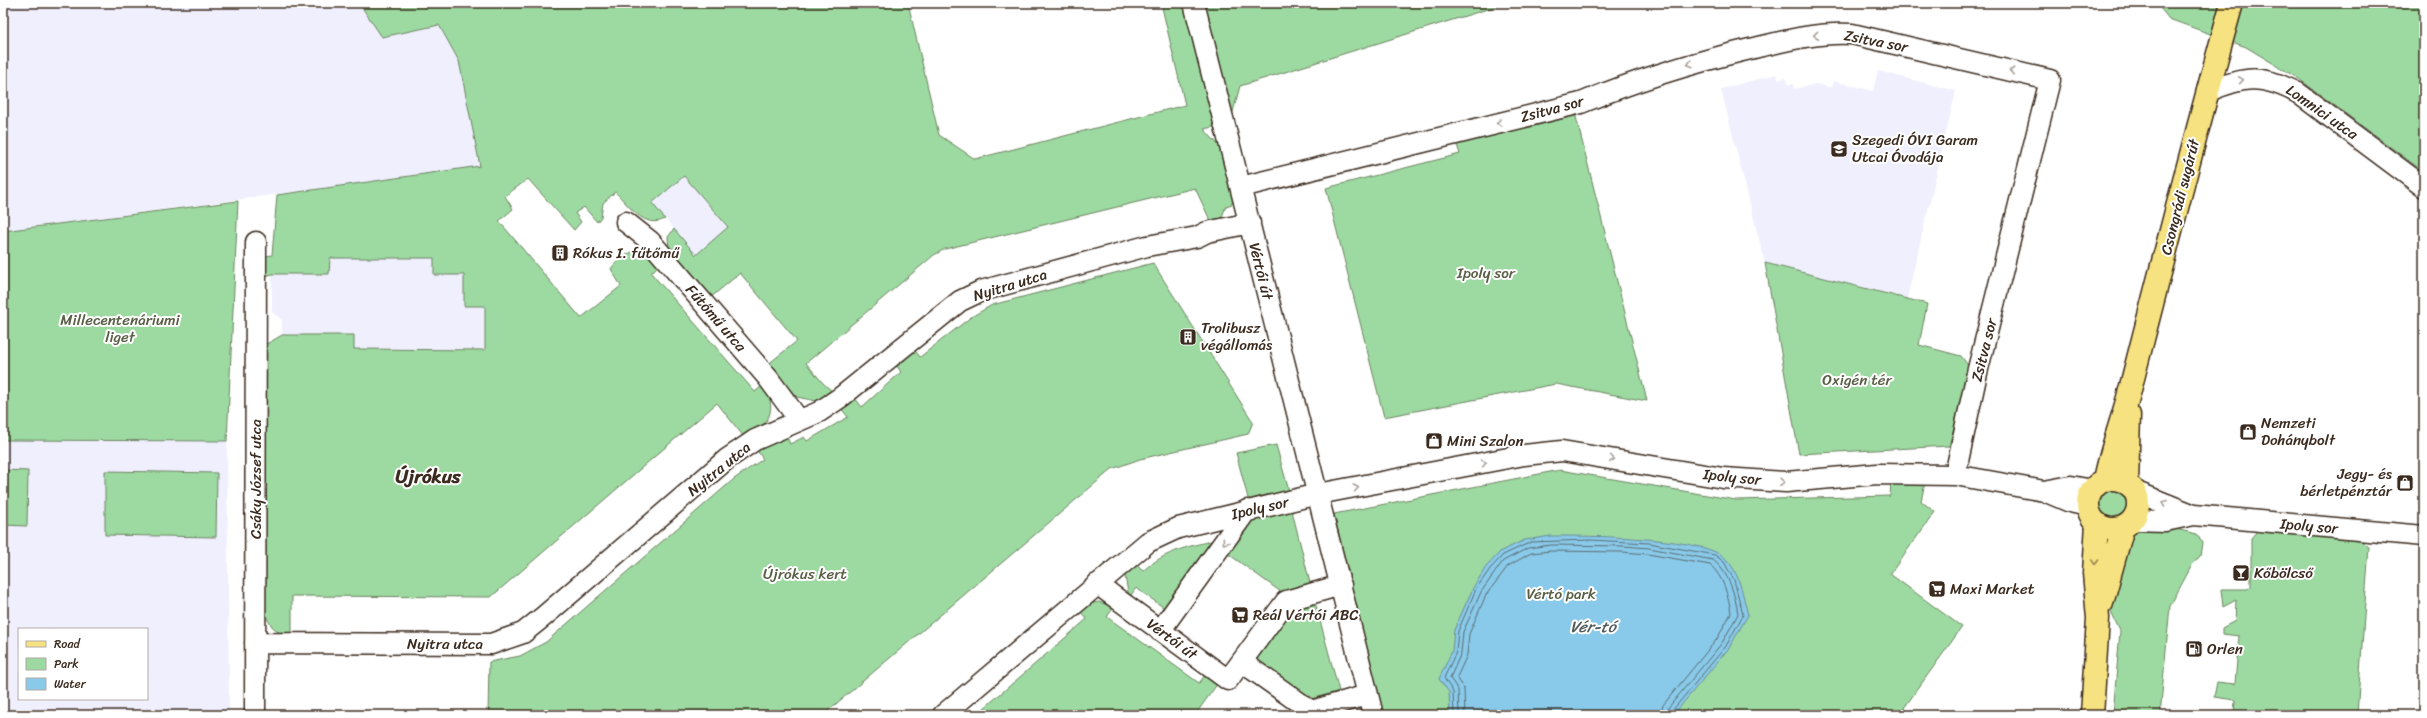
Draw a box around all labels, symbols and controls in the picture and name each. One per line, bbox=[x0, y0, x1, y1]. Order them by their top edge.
street label: Zsitva sor bbox=[1842, 22, 1911, 60]
one-way arrow bbox=[1813, 30, 1819, 39]
one-way arrow bbox=[1687, 59, 1694, 68]
one-way arrow bbox=[2009, 68, 2015, 76]
one-way arrow bbox=[2238, 76, 2244, 85]
street label: Lomnici utca bbox=[2280, 77, 2364, 147]
street label: Zsitva sor bbox=[1517, 88, 1587, 130]
one-way arrow bbox=[1496, 118, 1503, 127]
place label: Szegedi ÓVI Garam Utcai Óvodája bbox=[1852, 127, 1978, 170]
street label: Csongrádi sugárút bbox=[2153, 135, 2207, 258]
school or university icon: Szegedi ÓVI Garam Utcai Óvodája bbox=[1829, 139, 1849, 159]
place label: Rókus I. fűtőmű bbox=[573, 240, 680, 266]
street label: Vértói út bbox=[1241, 240, 1281, 303]
building icon: Rókus I. fűtőmű bbox=[550, 243, 570, 263]
park label: Ipoly sor bbox=[1456, 260, 1516, 286]
street label: Nyitra utca bbox=[970, 261, 1051, 309]
street label: Fűtőmű utca bbox=[679, 278, 753, 358]
park label: Millecentenáriumi liget bbox=[60, 307, 181, 350]
place label: Trolibusz végállomás bbox=[1201, 315, 1273, 358]
street label: Zsitva sor bbox=[1964, 315, 2005, 385]
building icon: Trolibusz végállomás bbox=[1178, 327, 1198, 347]
park label: Oxigén tér bbox=[1822, 367, 1892, 393]
place label: Nemzeti Dohánybolt bbox=[2261, 410, 2336, 453]
street label: Csáky József utca bbox=[243, 419, 269, 539]
shop icon: Nemzeti Dohánybolt bbox=[2238, 422, 2258, 442]
place label: Mini Szalon bbox=[1447, 428, 1524, 454]
shop icon: Mini Szalon bbox=[1424, 431, 1444, 451]
street label: Nyitra utca bbox=[681, 435, 757, 503]
one-way arrow bbox=[1609, 454, 1615, 462]
one-way arrow bbox=[1481, 459, 1487, 467]
district label: Újrókus bbox=[395, 460, 462, 493]
street label: Ipoly sor bbox=[1701, 461, 1763, 493]
place label: Jegy- és bérletpénztár bbox=[2300, 461, 2393, 504]
shop icon: Jegy- és bérletpénztár bbox=[2395, 473, 2415, 493]
one-way arrow bbox=[1779, 477, 1785, 486]
one-way arrow bbox=[1353, 484, 1359, 492]
street label: Ipoly sor bbox=[1228, 489, 1292, 527]
one-way arrow bbox=[2161, 499, 2168, 507]
street label: Ipoly sor bbox=[2278, 510, 2340, 542]
one-way arrow bbox=[1222, 538, 1229, 545]
one-way arrow bbox=[2091, 559, 2099, 565]
place label: Kőbölcső bbox=[2254, 560, 2314, 586]
park label: Újrókus kert bbox=[763, 561, 847, 587]
bar icon: Kőbölcső bbox=[2231, 563, 2251, 583]
place label: Maxi Market bbox=[1950, 576, 2035, 602]
supermarket icon: Maxi Market bbox=[1927, 579, 1947, 599]
park label: Vértó park bbox=[1526, 581, 1596, 607]
place label: Reál Vértói ABC bbox=[1253, 602, 1359, 628]
supermarket icon: Reál Vértói ABC bbox=[1230, 605, 1250, 625]
street label: Vértói út bbox=[1141, 611, 1204, 667]
water label: Vér-tó bbox=[1570, 612, 1619, 641]
legend bbox=[18, 628, 148, 700]
street label: Nyitra utca bbox=[407, 631, 483, 657]
text: Road bbox=[54, 633, 81, 655]
place label: Orlen bbox=[2207, 636, 2243, 662]
fuel station icon: Orlen bbox=[2184, 639, 2204, 659]
text: Park bbox=[54, 653, 79, 675]
text: Water bbox=[54, 673, 87, 695]

